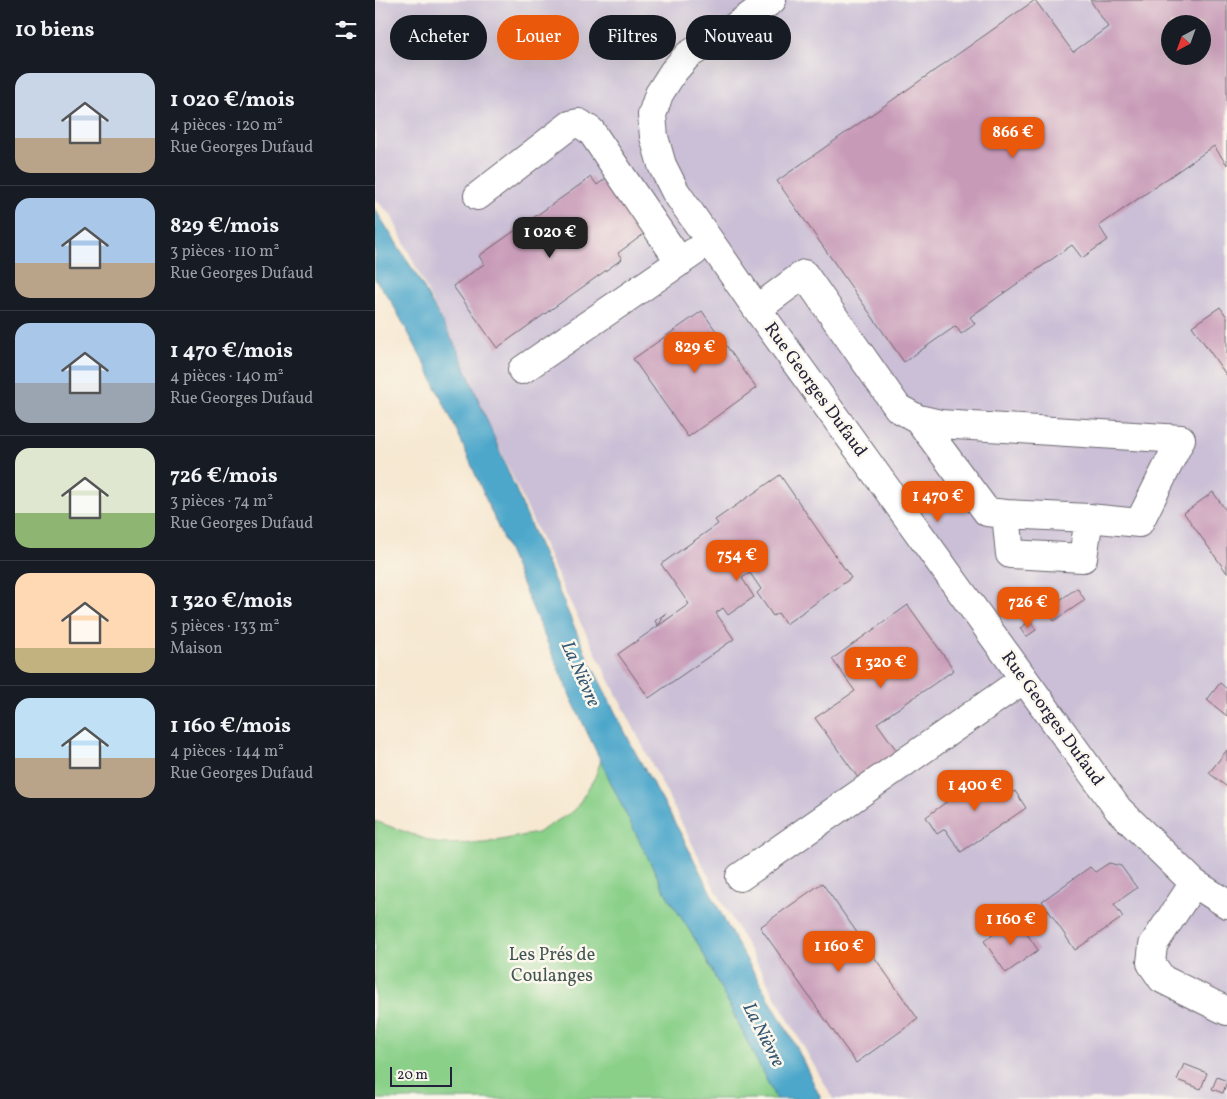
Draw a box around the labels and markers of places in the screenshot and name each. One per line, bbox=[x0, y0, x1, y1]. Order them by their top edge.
pin: 866 € bbox=[978, 116, 1048, 159]
pin: 1 020 € bbox=[504, 216, 596, 259]
pin: 829 € bbox=[660, 332, 730, 374]
pin: 1 470 € bbox=[892, 480, 984, 523]
pin: 754 € bbox=[702, 540, 772, 582]
pin: 726 € bbox=[993, 586, 1063, 629]
pin: 1 320 € bbox=[835, 646, 927, 689]
pin: 1 400 € bbox=[929, 770, 1021, 812]
pin: 1 160 € bbox=[965, 904, 1057, 946]
pin: 1 160 € bbox=[793, 930, 885, 973]

